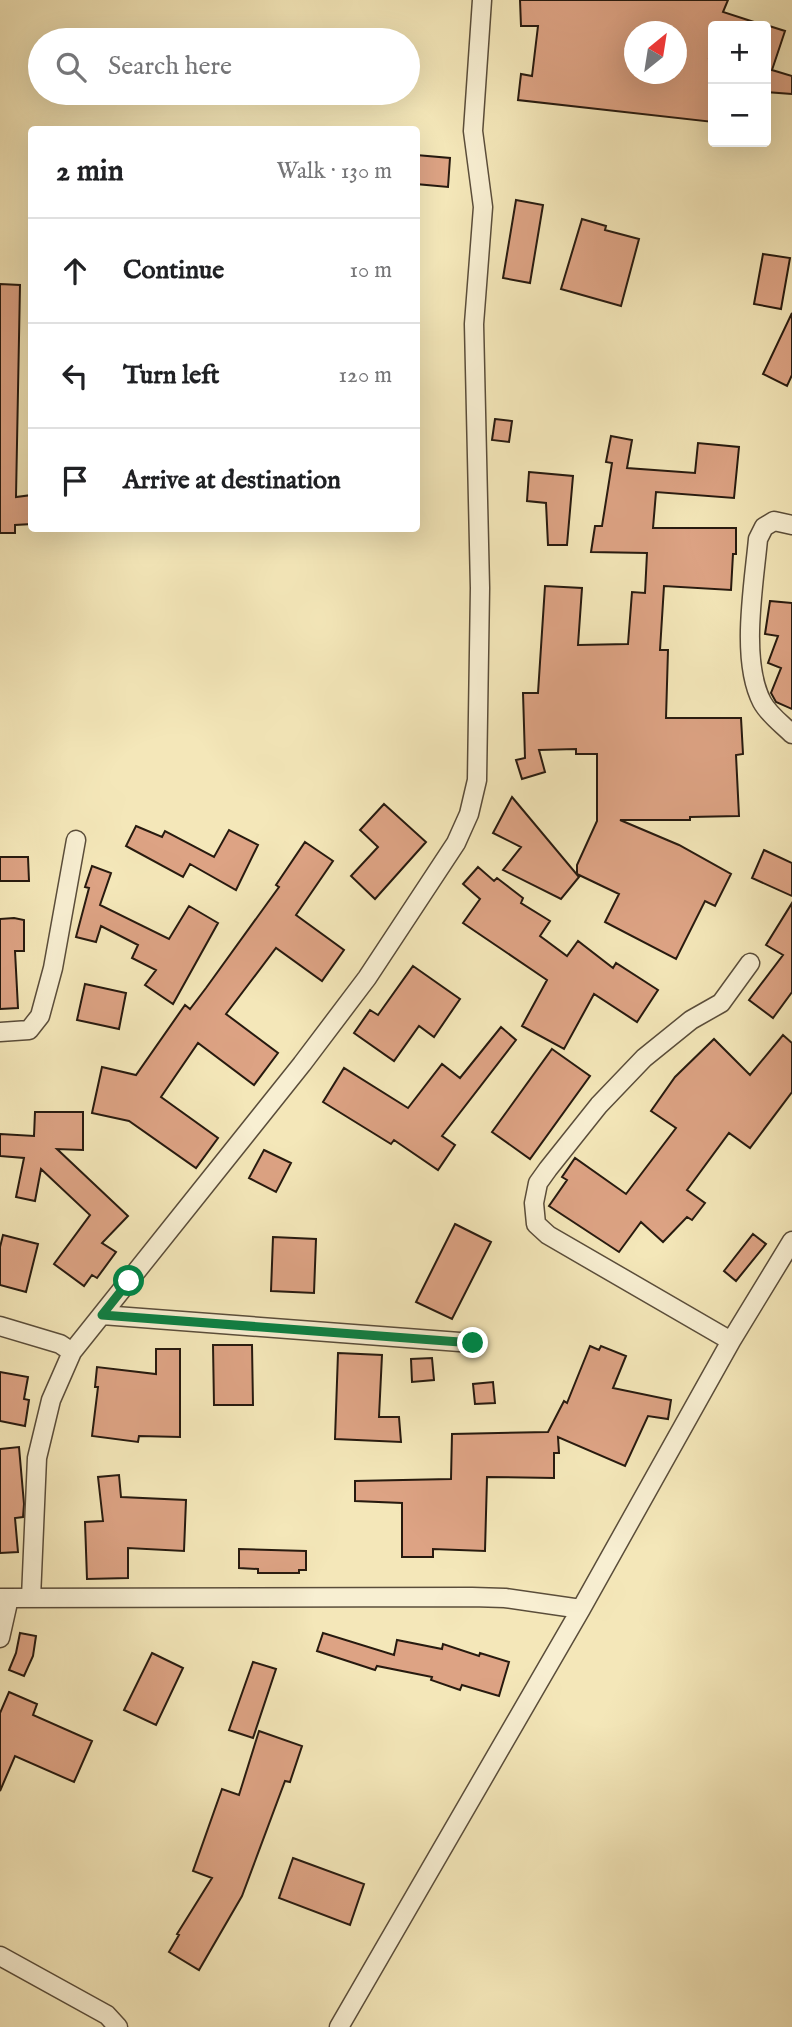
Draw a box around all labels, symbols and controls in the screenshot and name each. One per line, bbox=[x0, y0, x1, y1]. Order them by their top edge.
north arrow bbox=[624, 21, 687, 84]
map controls bbox=[708, 21, 771, 147]
button: + bbox=[708, 21, 771, 84]
search box bbox=[28, 28, 420, 105]
icon: search bbox=[52, 48, 90, 86]
text: Search here bbox=[108, 50, 232, 83]
button: − bbox=[708, 84, 771, 147]
text: 2 min bbox=[56, 153, 124, 191]
text: Walk · 130 m bbox=[277, 157, 392, 186]
icon: ahead bbox=[56, 252, 94, 290]
text: Continue bbox=[123, 254, 224, 287]
text: 10 m bbox=[349, 256, 392, 285]
icon: left bbox=[56, 357, 94, 395]
text: Turn left bbox=[123, 359, 220, 392]
text: 120 m bbox=[339, 361, 392, 390]
icon: arrive bbox=[56, 462, 94, 500]
text: Arrive at destination bbox=[123, 464, 341, 497]
route start bbox=[113, 1265, 144, 1296]
route end bbox=[457, 1327, 488, 1358]

